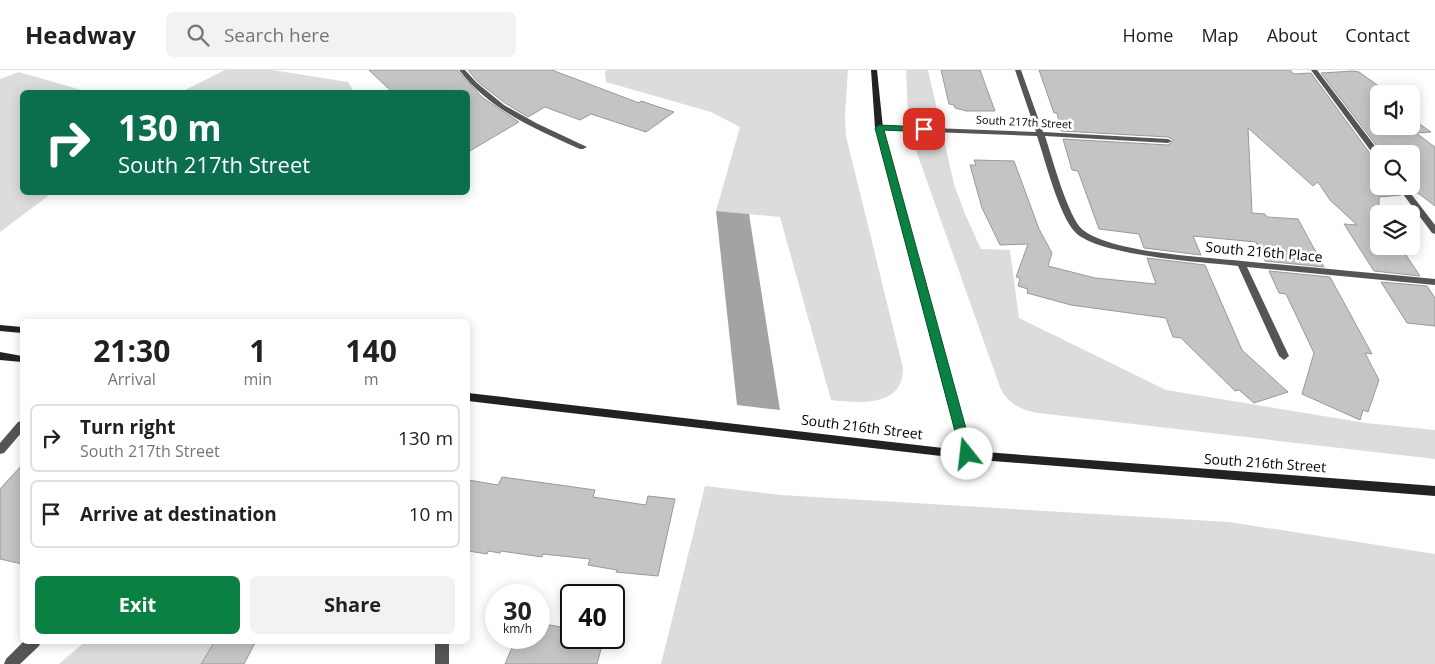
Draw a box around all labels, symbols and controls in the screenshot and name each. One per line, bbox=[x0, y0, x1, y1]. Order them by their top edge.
search box bbox=[166, 12, 516, 57]
text: Headway bbox=[25, 18, 136, 51]
icon: search bbox=[184, 21, 212, 49]
text: Search here bbox=[224, 22, 330, 48]
text: Home bbox=[1123, 23, 1173, 47]
text: Map bbox=[1201, 23, 1239, 47]
text: About bbox=[1267, 23, 1317, 47]
text: Contact bbox=[1345, 23, 1410, 47]
map controls bbox=[1370, 85, 1420, 255]
button: sound bbox=[1370, 85, 1420, 135]
text: 130 m bbox=[118, 104, 222, 151]
pin bbox=[903, 108, 945, 150]
icon: right bbox=[35, 110, 100, 175]
street label: South 217th Street bbox=[976, 111, 1072, 132]
icon: arrive bbox=[910, 115, 938, 143]
button: search bbox=[1370, 145, 1420, 195]
text: South 217th Street bbox=[118, 149, 310, 179]
button: layers bbox=[1370, 205, 1420, 255]
street label: South 216th Place bbox=[1205, 237, 1323, 266]
text: 21:30 bbox=[93, 330, 170, 371]
text: 1 bbox=[249, 330, 266, 371]
text: 140 bbox=[345, 330, 397, 371]
text: Arrival bbox=[108, 368, 156, 390]
text: min bbox=[244, 368, 272, 390]
text: m bbox=[364, 368, 379, 390]
street label: South 216th Street bbox=[800, 410, 924, 443]
text: Turn right bbox=[80, 414, 175, 440]
icon: right bbox=[37, 424, 65, 452]
text: 130 m bbox=[398, 425, 453, 451]
position arrow bbox=[940, 427, 992, 479]
text: South 217th Street bbox=[80, 440, 220, 462]
street label: South 216th Street bbox=[1203, 449, 1327, 476]
icon: arrive bbox=[37, 500, 65, 528]
text: Arrive at destination bbox=[80, 501, 277, 527]
text: 10 m bbox=[409, 501, 453, 527]
button: Exit bbox=[35, 576, 240, 634]
button: Share bbox=[250, 576, 455, 634]
speed limit sign: 40 bbox=[560, 584, 625, 649]
text: 30 bbox=[503, 593, 532, 627]
text: km/h bbox=[503, 620, 532, 637]

